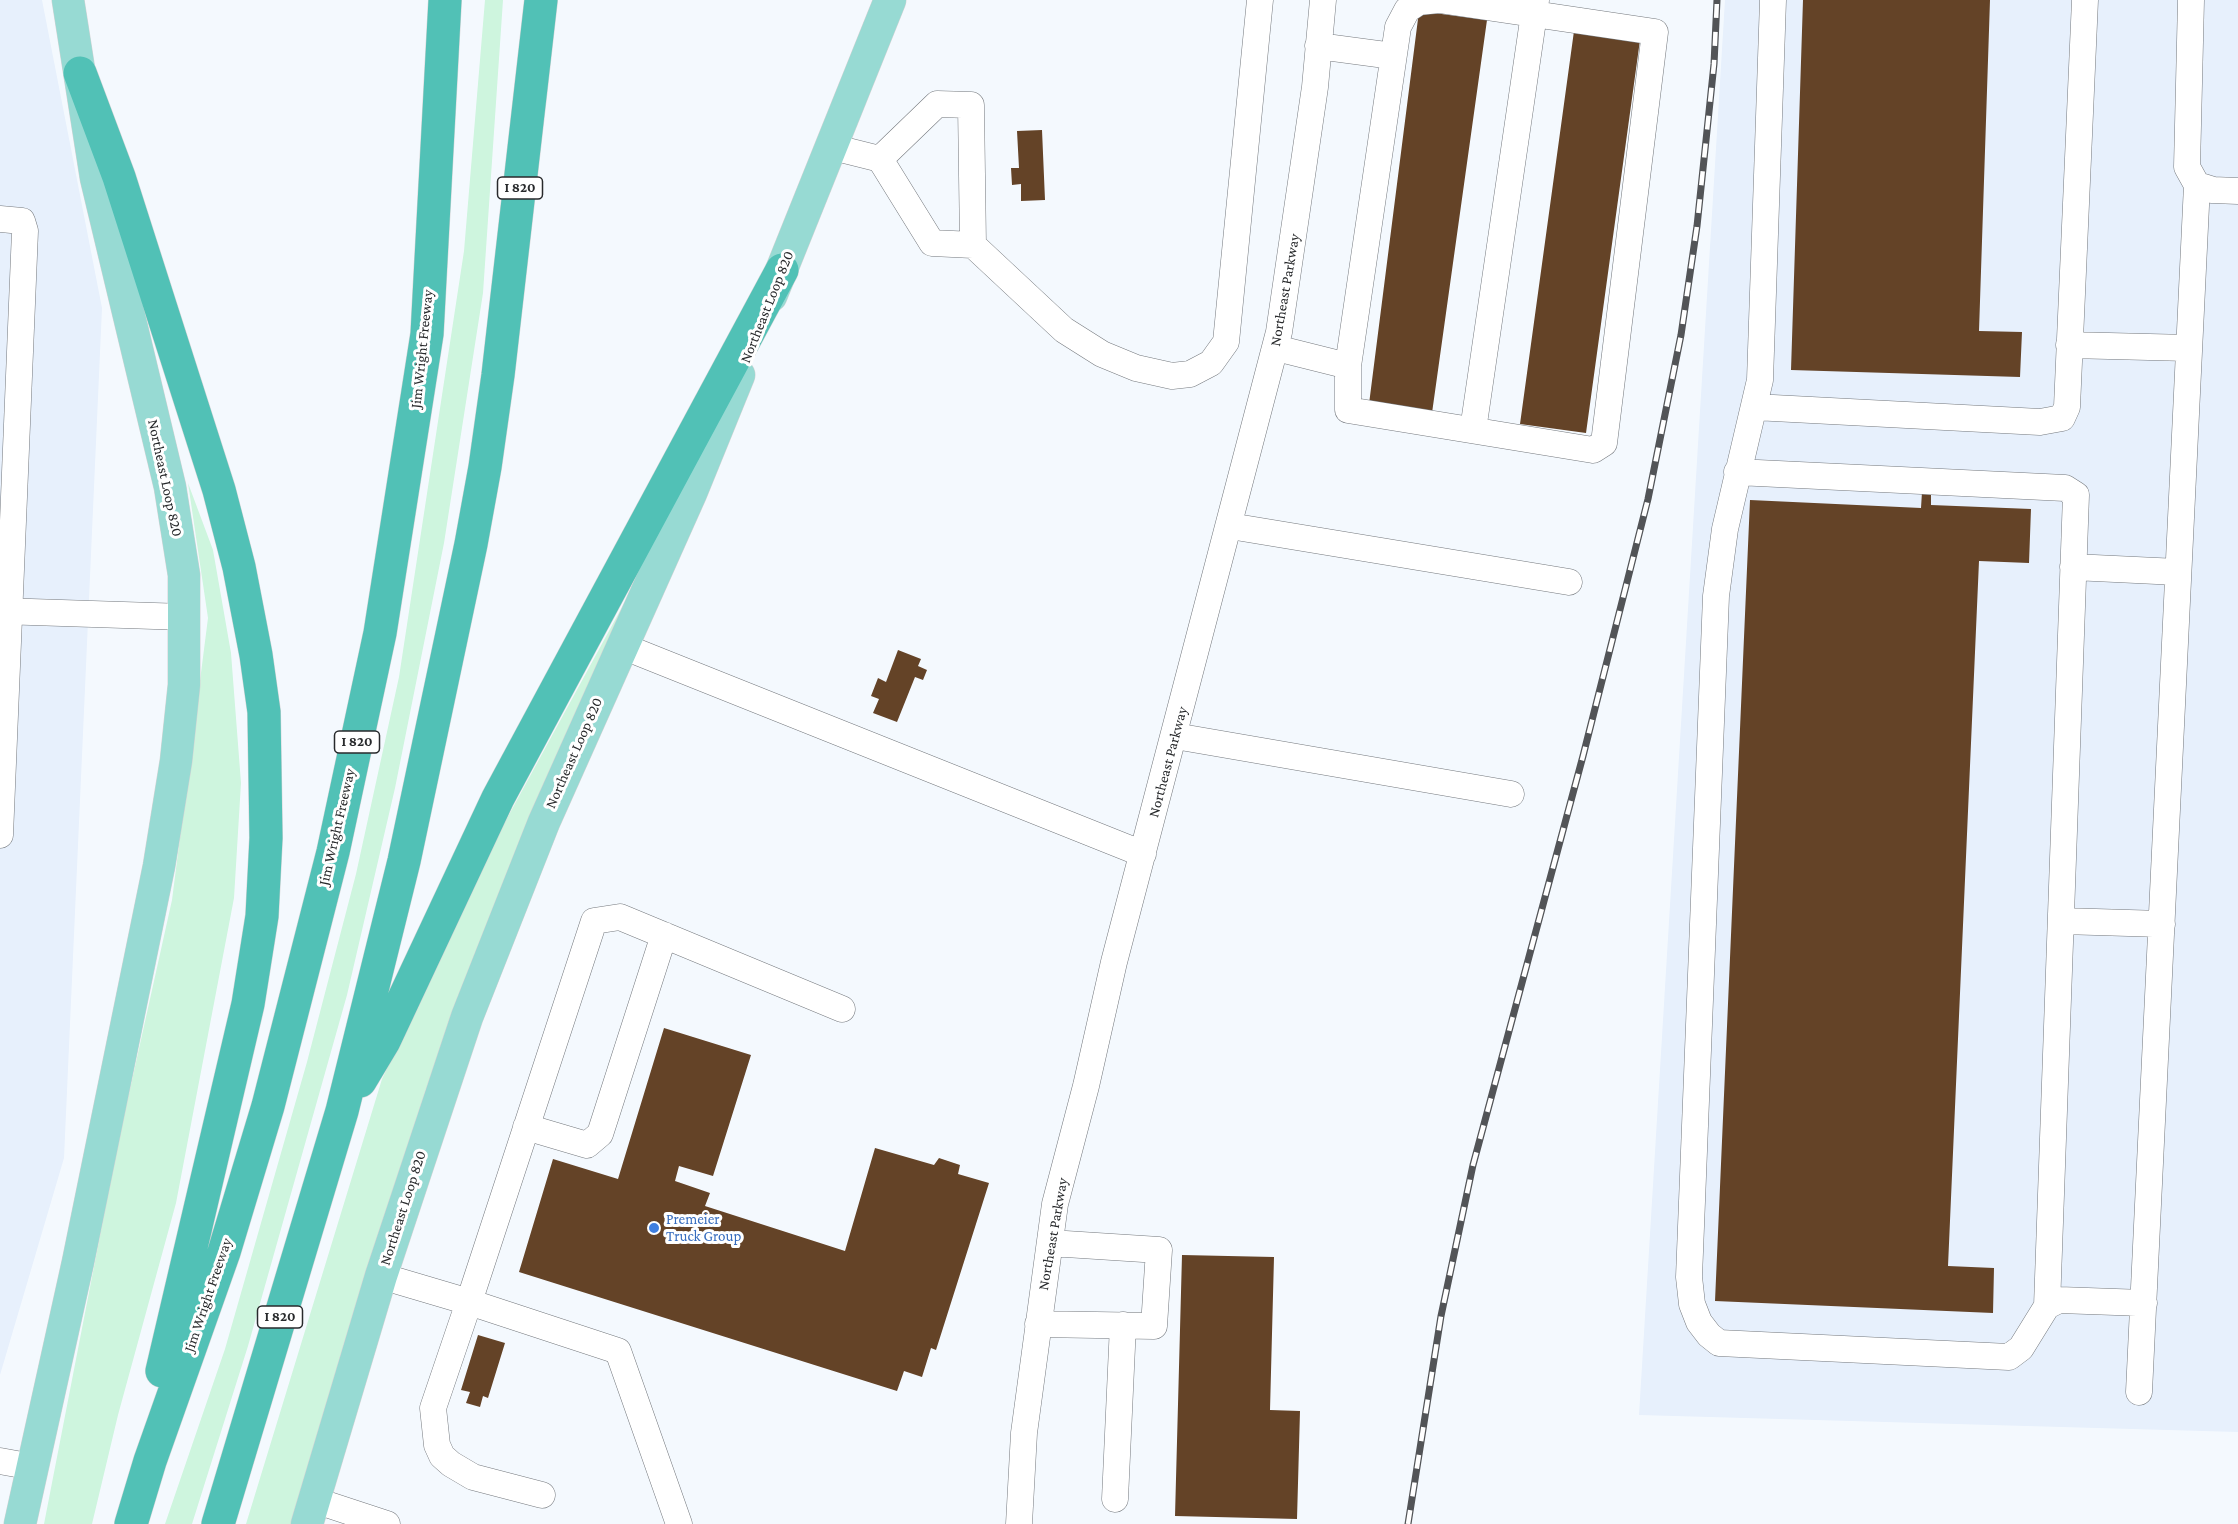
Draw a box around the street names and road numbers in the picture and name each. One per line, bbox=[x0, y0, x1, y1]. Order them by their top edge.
road number: I 820 bbox=[498, 177, 542, 199]
street label: Northeast Parkway bbox=[1266, 232, 1304, 348]
street label: Northeast Loop 820 bbox=[736, 248, 798, 366]
street label: Jim Wright Freeway bbox=[407, 289, 437, 409]
street label: Northeast Loop 820 bbox=[144, 418, 186, 538]
street label: Northeast Loop 820 bbox=[541, 695, 607, 811]
street label: Northeast Parkway bbox=[1145, 705, 1191, 819]
road number: I 820 bbox=[334, 731, 380, 753]
street label: Jim Wright Freeway bbox=[315, 767, 359, 887]
street label: Northeast Loop 820 bbox=[376, 1148, 430, 1268]
street label: Northeast Parkway bbox=[1034, 1176, 1072, 1292]
street label: Jim Wright Freeway bbox=[180, 1236, 236, 1354]
road number: I 820 bbox=[258, 1306, 302, 1328]

